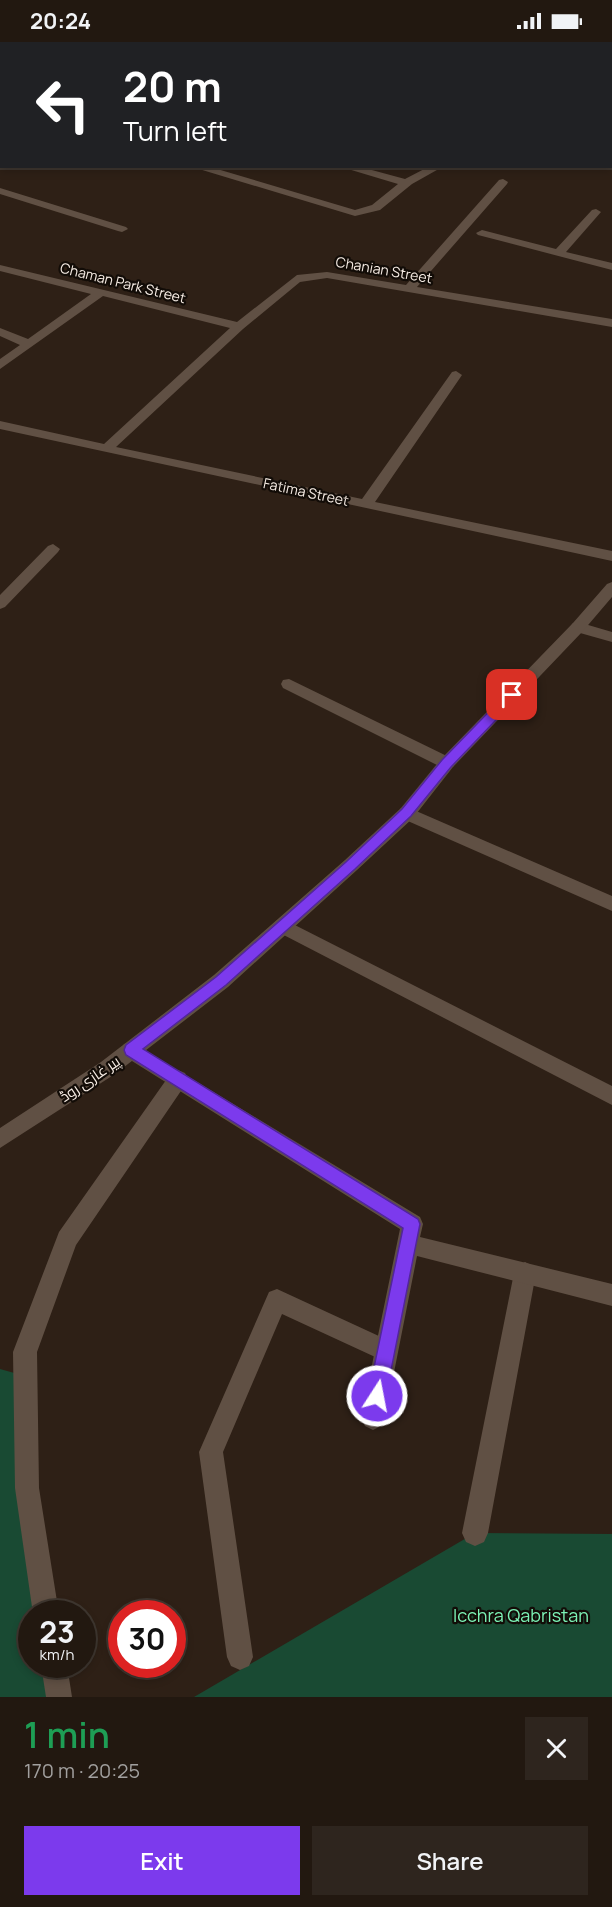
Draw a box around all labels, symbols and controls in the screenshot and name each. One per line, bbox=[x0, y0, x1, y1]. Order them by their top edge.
text: 20:24 bbox=[30, 6, 91, 36]
text: 20 m bbox=[123, 57, 222, 115]
icon: left bbox=[24, 66, 102, 144]
text: Turn left bbox=[123, 112, 227, 149]
street label: Chanian Street bbox=[334, 252, 434, 287]
street label: Chaman Park Street bbox=[58, 258, 188, 307]
street label: Fatima Street bbox=[262, 473, 351, 510]
pin bbox=[486, 669, 537, 720]
icon: arrive bbox=[495, 678, 528, 711]
street label: پیر غازی روڈ bbox=[55, 1051, 124, 1107]
position arrow bbox=[345, 1364, 409, 1428]
speed limit sign: 30 bbox=[108, 1600, 186, 1678]
park label: Icchra Qabristan bbox=[453, 1603, 589, 1627]
text: 23 bbox=[39, 1611, 75, 1652]
text: km/h bbox=[40, 1644, 74, 1665]
text: 1 min bbox=[24, 1710, 110, 1759]
button: close bbox=[525, 1717, 588, 1780]
text: 170 m · 20:25 bbox=[24, 1757, 140, 1784]
button: Exit bbox=[24, 1826, 300, 1895]
button: Share bbox=[312, 1826, 588, 1895]

